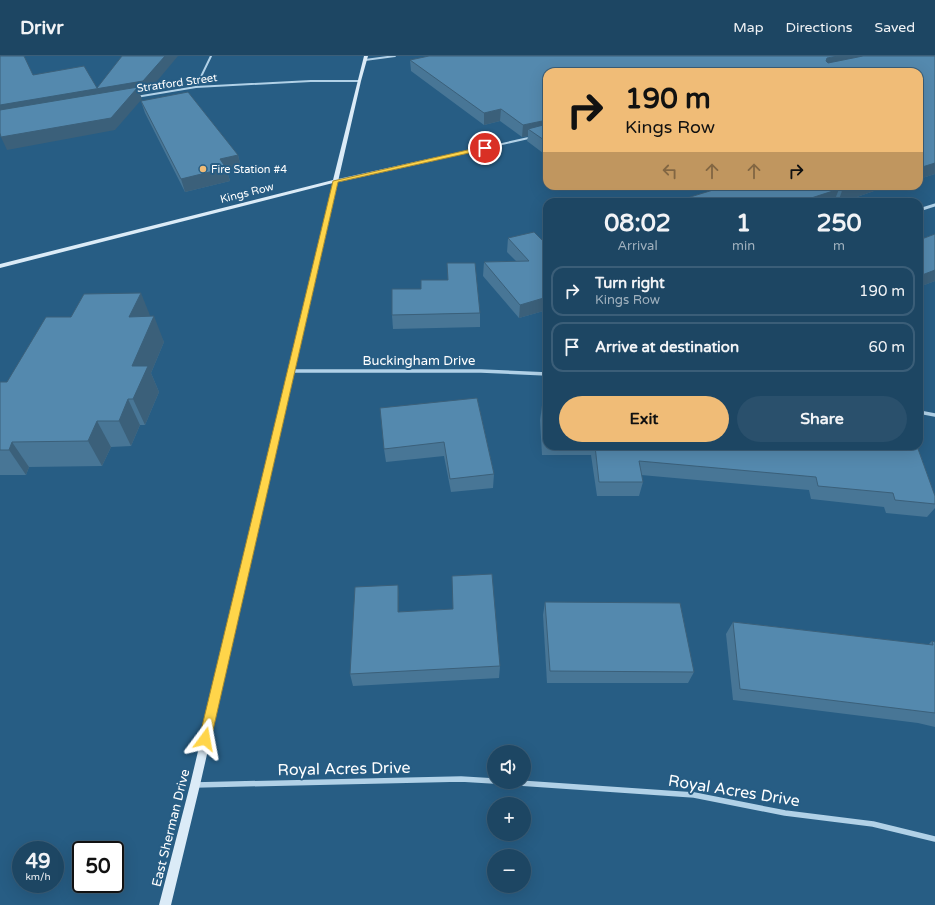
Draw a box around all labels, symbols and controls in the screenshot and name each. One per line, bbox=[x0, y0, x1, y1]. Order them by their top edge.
text: Drivr bbox=[20, 17, 63, 39]
text: Map bbox=[733, 19, 764, 36]
text: Directions bbox=[786, 19, 853, 36]
text: Saved bbox=[875, 19, 915, 36]
street label: Stratford Street bbox=[136, 71, 218, 95]
text: 190 m bbox=[625, 82, 711, 116]
icon: right bbox=[559, 84, 611, 136]
text: Kings Row bbox=[625, 116, 715, 138]
pin bbox=[468, 131, 502, 165]
icon: arrive bbox=[474, 137, 496, 159]
icon: left bbox=[659, 160, 681, 182]
icon: ahead bbox=[701, 160, 723, 182]
icon: ahead bbox=[743, 160, 765, 182]
icon: right bbox=[785, 160, 807, 182]
place label: Fire Station #4 bbox=[211, 163, 287, 176]
marker: Fire Station #4 bbox=[198, 164, 208, 174]
street label: Kings Row bbox=[219, 180, 276, 206]
text: 08:02 bbox=[604, 209, 671, 238]
text: 1 bbox=[736, 209, 751, 238]
text: 250 bbox=[816, 209, 862, 238]
text: Arrival bbox=[617, 238, 658, 254]
text: min bbox=[732, 238, 755, 254]
text: m bbox=[833, 238, 845, 254]
text: Turn right bbox=[595, 274, 665, 292]
icon: right bbox=[561, 280, 583, 302]
text: 190 m bbox=[859, 282, 905, 300]
text: Kings Row bbox=[595, 292, 660, 308]
icon: arrive bbox=[561, 336, 583, 358]
text: Arrive at destination bbox=[595, 338, 739, 356]
text: 60 m bbox=[868, 338, 905, 356]
street label: Buckingham Drive bbox=[363, 353, 475, 369]
button: Exit bbox=[559, 396, 729, 442]
button: Share bbox=[737, 396, 907, 442]
position arrow bbox=[184, 718, 226, 760]
map controls bbox=[487, 745, 531, 893]
button: sound bbox=[487, 745, 531, 789]
street label: Royal Acres Drive bbox=[277, 758, 411, 780]
street label: East Sherman Drive bbox=[149, 767, 193, 889]
street label: Royal Acres Drive bbox=[667, 771, 801, 811]
button: + bbox=[487, 797, 531, 841]
speed limit sign: 50 bbox=[72, 841, 124, 893]
button: − bbox=[487, 849, 531, 893]
text: 49 bbox=[25, 850, 51, 874]
text: km/h bbox=[25, 871, 51, 883]

